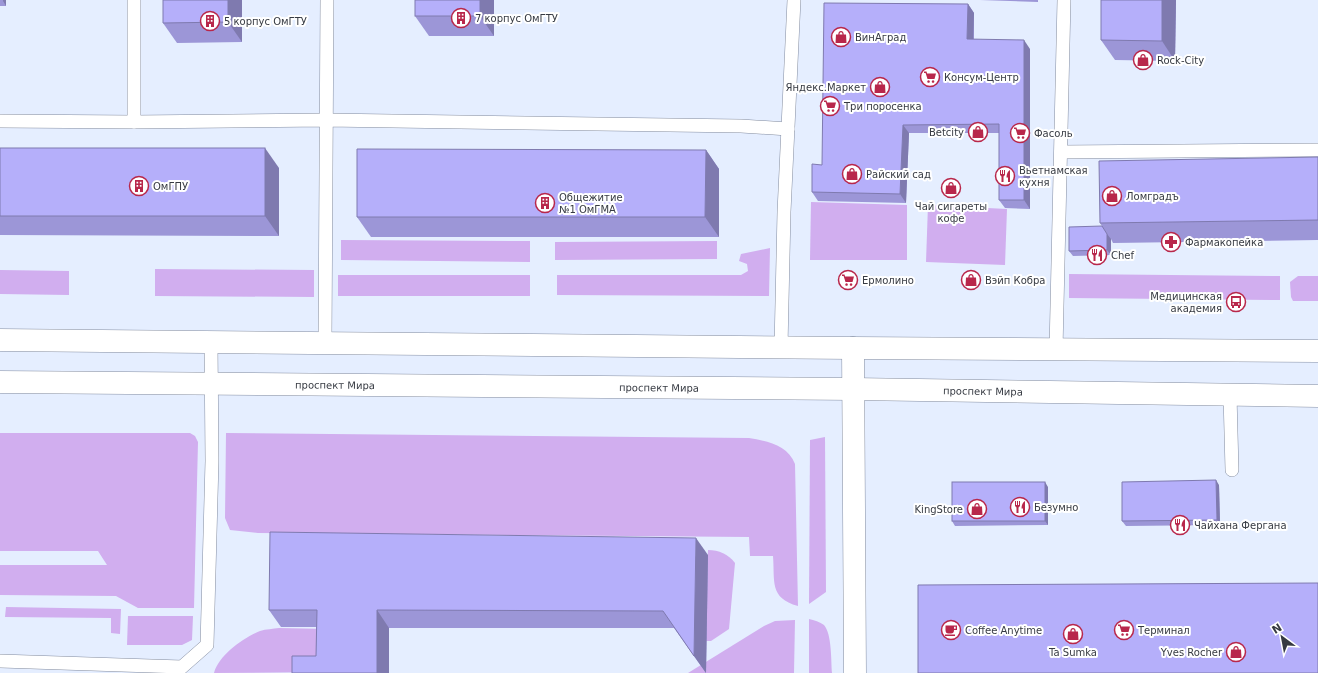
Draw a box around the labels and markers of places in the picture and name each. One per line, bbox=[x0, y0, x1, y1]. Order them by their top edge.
building icon: 7 корпус ОмГТУ bbox=[450, 7, 472, 29]
building icon: 5 корпус ОмГТУ bbox=[199, 10, 221, 32]
place label: 7 корпус ОмГТУ bbox=[475, 13, 558, 24]
place label: 5 корпус ОмГТУ bbox=[224, 16, 307, 27]
shop icon: ВинАград bbox=[830, 26, 852, 48]
place label: ВинАград bbox=[855, 32, 906, 43]
shop icon: Rock-City bbox=[1132, 49, 1154, 71]
place label: Rock-City bbox=[1157, 55, 1204, 66]
supermarket icon: Консум-Центр bbox=[919, 66, 941, 88]
place label: Консум-Центр bbox=[944, 72, 1019, 83]
shop icon: Яндекс.Маркет bbox=[869, 76, 891, 98]
place label: Яндекс.Маркет bbox=[786, 82, 866, 93]
supermarket icon: Три поросенка bbox=[819, 95, 841, 117]
place label: Три поросенка bbox=[843, 101, 922, 112]
shop icon: Betcity bbox=[967, 121, 989, 143]
supermarket icon: Фасоль bbox=[1009, 122, 1031, 144]
place label: Betcity bbox=[929, 127, 964, 138]
place label: Фасоль bbox=[1034, 128, 1073, 139]
shop icon: Райский сад bbox=[841, 163, 863, 185]
restaurant icon: Вьетнамская кухня bbox=[994, 165, 1016, 187]
place label: Вьетнамская кухня bbox=[1019, 165, 1088, 188]
place label: Райский сад bbox=[866, 169, 931, 180]
building icon: ОмГПУ bbox=[128, 175, 150, 197]
shop icon: Чай сигареты кофе bbox=[940, 177, 962, 199]
place label: ОмГПУ bbox=[153, 181, 188, 192]
shop icon: Ломградъ bbox=[1101, 185, 1123, 207]
place label: Ломградъ bbox=[1126, 191, 1179, 202]
building icon: Общежитие №1 ОмГМА bbox=[534, 192, 556, 214]
place label: Общежитие №1 ОмГМА bbox=[559, 192, 623, 215]
place label: Чай сигареты кофе bbox=[915, 201, 987, 224]
pharmacy icon: Фармакопейка bbox=[1160, 231, 1182, 253]
place label: Фармакопейка bbox=[1185, 237, 1263, 248]
restaurant icon: Chef bbox=[1086, 244, 1108, 266]
place label: Chef bbox=[1111, 250, 1134, 261]
supermarket icon: Ермолино bbox=[837, 269, 859, 291]
shop icon: Вэйп Кобра bbox=[960, 269, 982, 291]
place label: Ермолино bbox=[862, 275, 914, 286]
place label: Вэйп Кобра bbox=[985, 275, 1045, 286]
place label: Медицинская академия bbox=[1150, 291, 1222, 314]
bus stop icon: Медицинская академия bbox=[1225, 291, 1247, 313]
restaurant icon: Безумно bbox=[1009, 496, 1031, 518]
shop icon: KingStore bbox=[966, 498, 988, 520]
place label: Безумно bbox=[1034, 502, 1078, 513]
place label: KingStore bbox=[915, 504, 963, 515]
restaurant icon: Чайхана Фергана bbox=[1169, 514, 1191, 536]
place label: Чайхана Фергана bbox=[1194, 520, 1287, 531]
cafe icon: Coffee Anytime bbox=[940, 619, 962, 641]
supermarket icon: Терминал bbox=[1113, 619, 1135, 641]
shop icon: Ta Sumka bbox=[1062, 623, 1084, 645]
place label: Coffee Anytime bbox=[965, 625, 1042, 636]
place label: Терминал bbox=[1137, 625, 1190, 636]
shop icon: Yves Rocher bbox=[1225, 641, 1247, 663]
place label: Ta Sumka bbox=[1048, 647, 1097, 658]
place label: Yves Rocher bbox=[1160, 647, 1223, 658]

